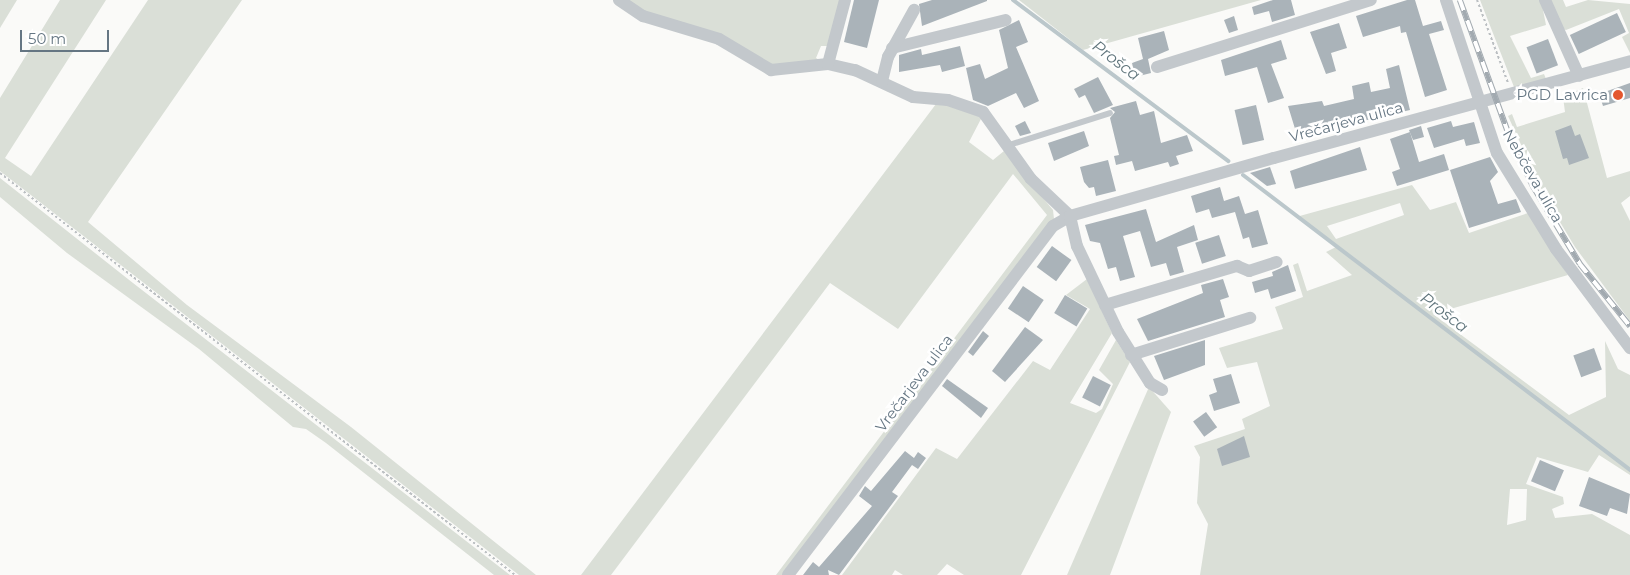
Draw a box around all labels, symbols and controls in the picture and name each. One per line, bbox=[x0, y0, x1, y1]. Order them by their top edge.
scale bar bbox=[22, 20, 111, 52]
text: 50 m bbox=[28, 29, 66, 48]
water label: Prošca bbox=[1088, 37, 1144, 85]
place label: PGD Lavrica bbox=[1516, 86, 1608, 104]
marker: PGD Lavrica bbox=[1612, 89, 1624, 101]
street label: Vrečarjeva ulica bbox=[1287, 98, 1405, 146]
street label: Nebčeva ulica bbox=[1499, 126, 1567, 226]
water label: Prošca bbox=[1416, 289, 1472, 337]
street label: Vrečarjeva ulica bbox=[872, 331, 956, 435]

